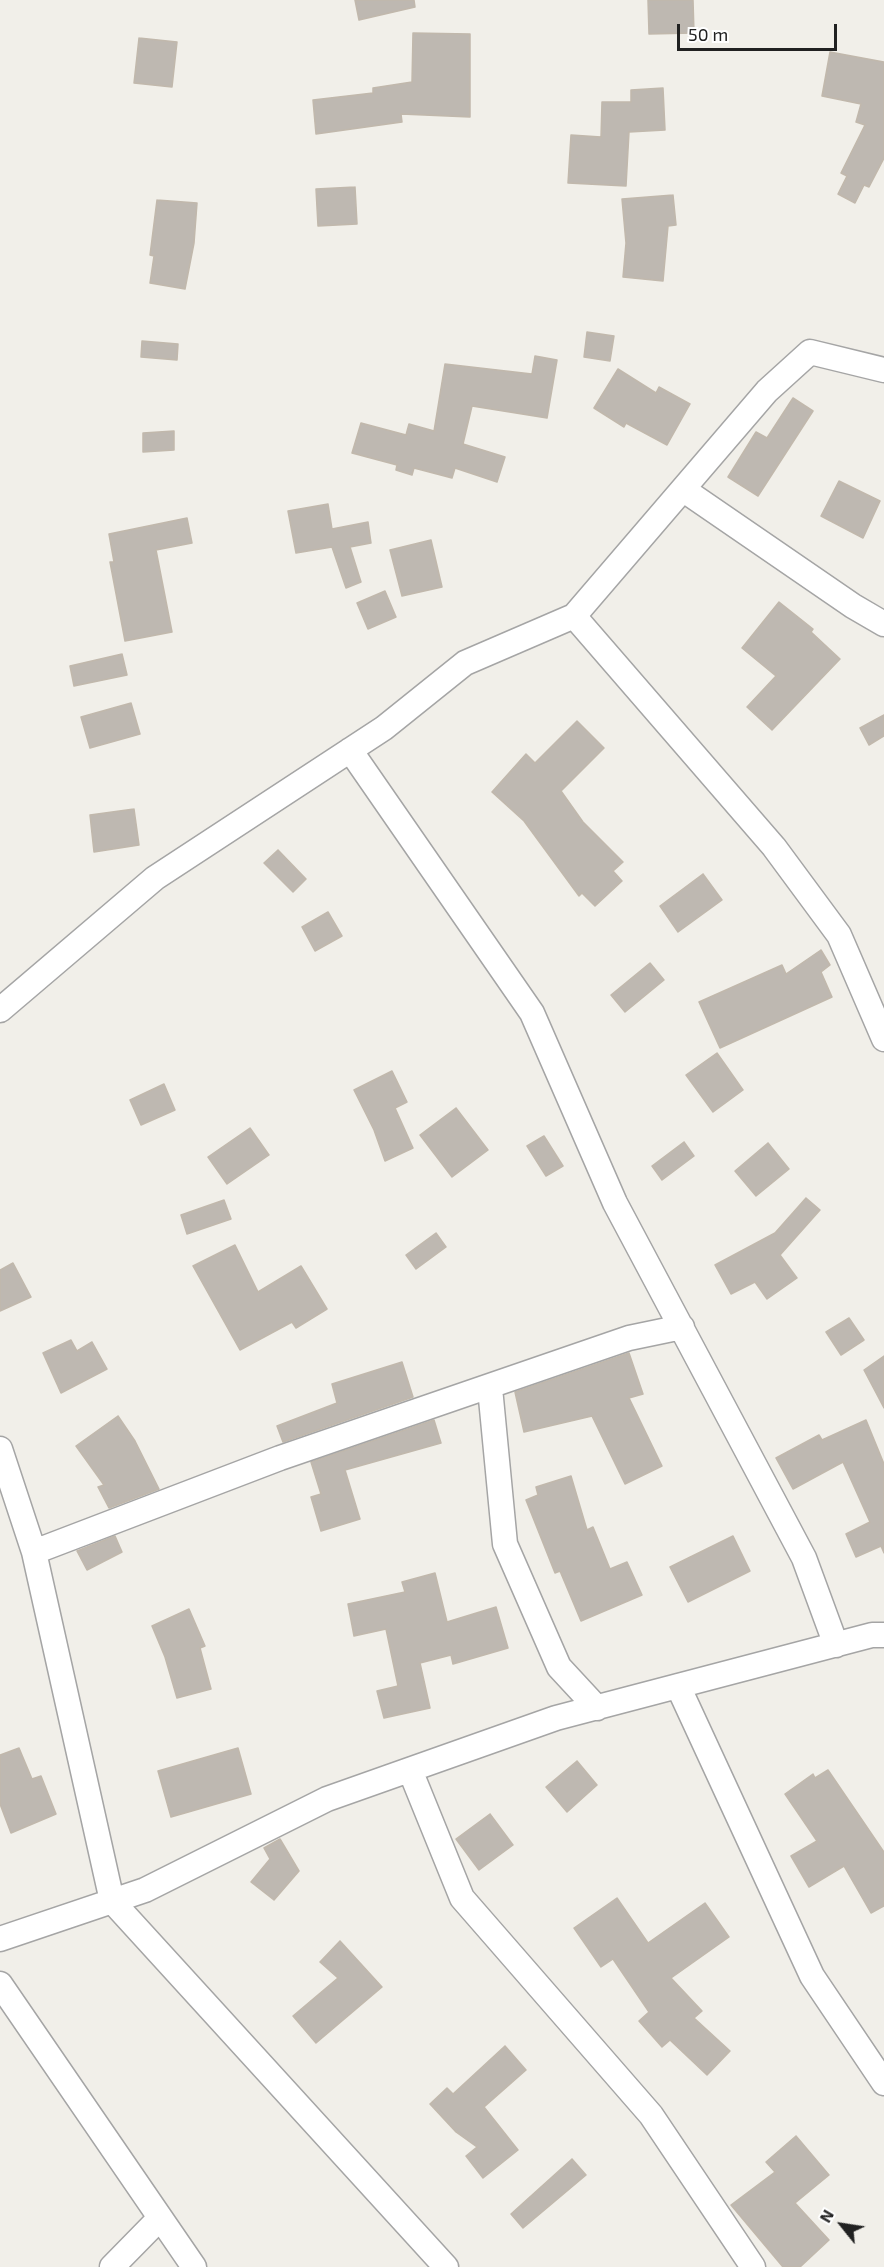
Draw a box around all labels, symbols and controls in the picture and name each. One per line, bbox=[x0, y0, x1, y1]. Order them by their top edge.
scale bar bbox=[680, 12, 840, 50]
text: 50 m bbox=[688, 23, 728, 45]
north arrow bbox=[812, 2195, 872, 2255]
text: N bbox=[815, 2206, 837, 2226]

